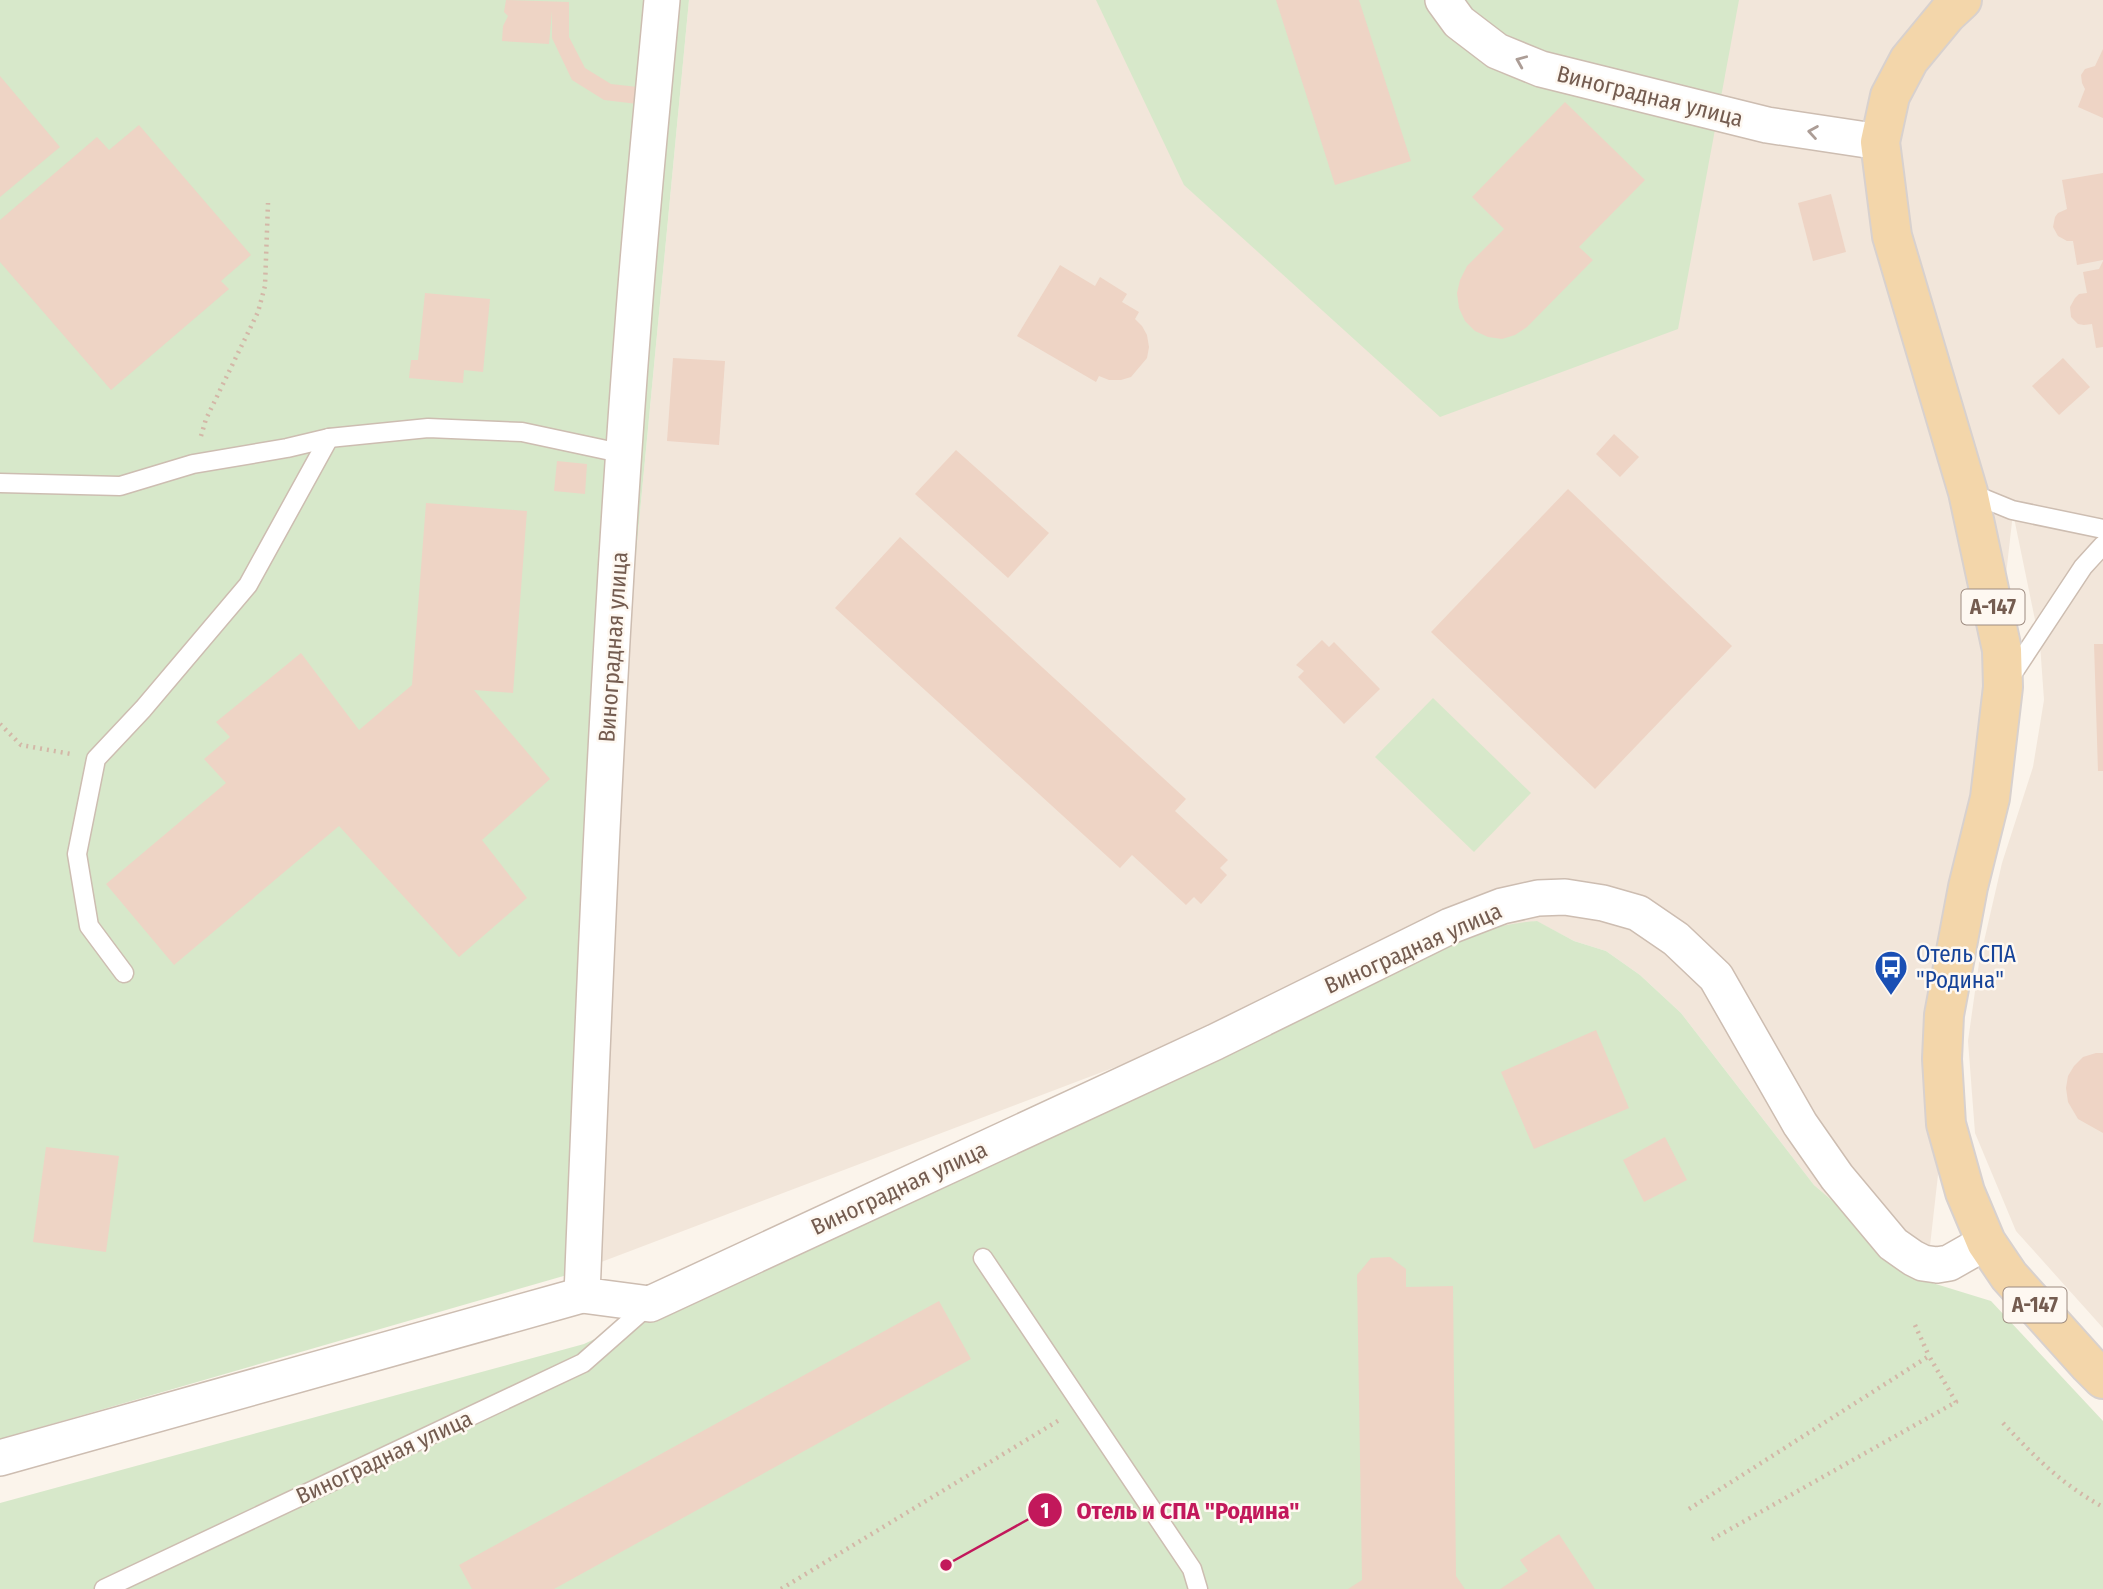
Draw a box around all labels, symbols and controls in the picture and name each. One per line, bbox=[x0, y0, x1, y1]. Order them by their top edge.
one-way arrow bbox=[1515, 55, 1527, 69]
street label: Виноградная улица bbox=[1554, 59, 1746, 133]
one-way arrow bbox=[1807, 125, 1818, 140]
street label: Виноградная улица bbox=[592, 551, 634, 743]
road number: А-147 bbox=[1962, 590, 2024, 624]
street label: Виноградная улица bbox=[1320, 896, 1506, 1000]
place label: Отель СПА "Родина" bbox=[1916, 940, 2016, 994]
bus stop icon: Отель СПА "Родина" bbox=[1872, 948, 1910, 997]
street label: Виноградная улица bbox=[807, 1135, 991, 1241]
road number: А-147 bbox=[2004, 1288, 2066, 1322]
street label: Виноградная улица bbox=[292, 1404, 476, 1510]
callout: Отель и СПА "Родина" bbox=[1027, 1488, 1313, 1533]
text: Отель и СПА "Родина" bbox=[1076, 1497, 1300, 1525]
text: 1 bbox=[1041, 1498, 1049, 1524]

